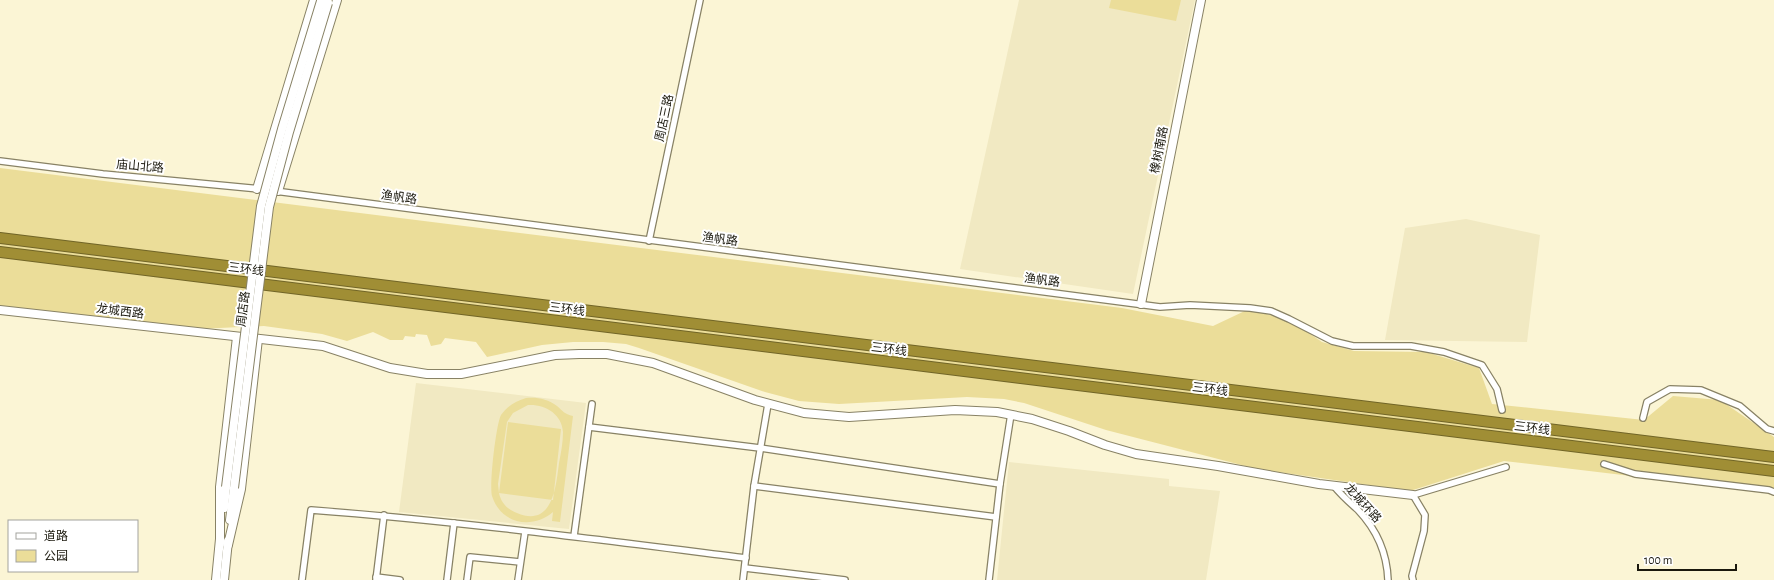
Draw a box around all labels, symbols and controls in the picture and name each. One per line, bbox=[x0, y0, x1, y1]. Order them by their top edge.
street label: 周店三路 bbox=[652, 93, 675, 143]
street label: 橡树南路 bbox=[1148, 125, 1169, 175]
street label: 庙山北路 bbox=[116, 157, 165, 174]
street label: 渔帆路 bbox=[380, 188, 418, 205]
street label: 渔帆路 bbox=[701, 230, 739, 247]
street label: 三环线 bbox=[227, 261, 265, 277]
street label: 渔帆路 bbox=[1023, 271, 1061, 288]
street label: 周店路 bbox=[234, 290, 251, 328]
street label: 龙城西路 bbox=[95, 301, 145, 320]
street label: 三环线 bbox=[548, 301, 586, 317]
street label: 三环线 bbox=[870, 341, 908, 357]
street label: 三环线 bbox=[1191, 381, 1229, 397]
street label: 三环线 bbox=[1513, 420, 1551, 436]
street label: 龙城环路 bbox=[1342, 480, 1384, 525]
legend bbox=[8, 520, 138, 572]
text: 道路 bbox=[44, 529, 68, 542]
scale bar bbox=[1638, 546, 1736, 572]
text: 公园 bbox=[44, 550, 68, 562]
text: 100 m bbox=[1644, 554, 1672, 566]

